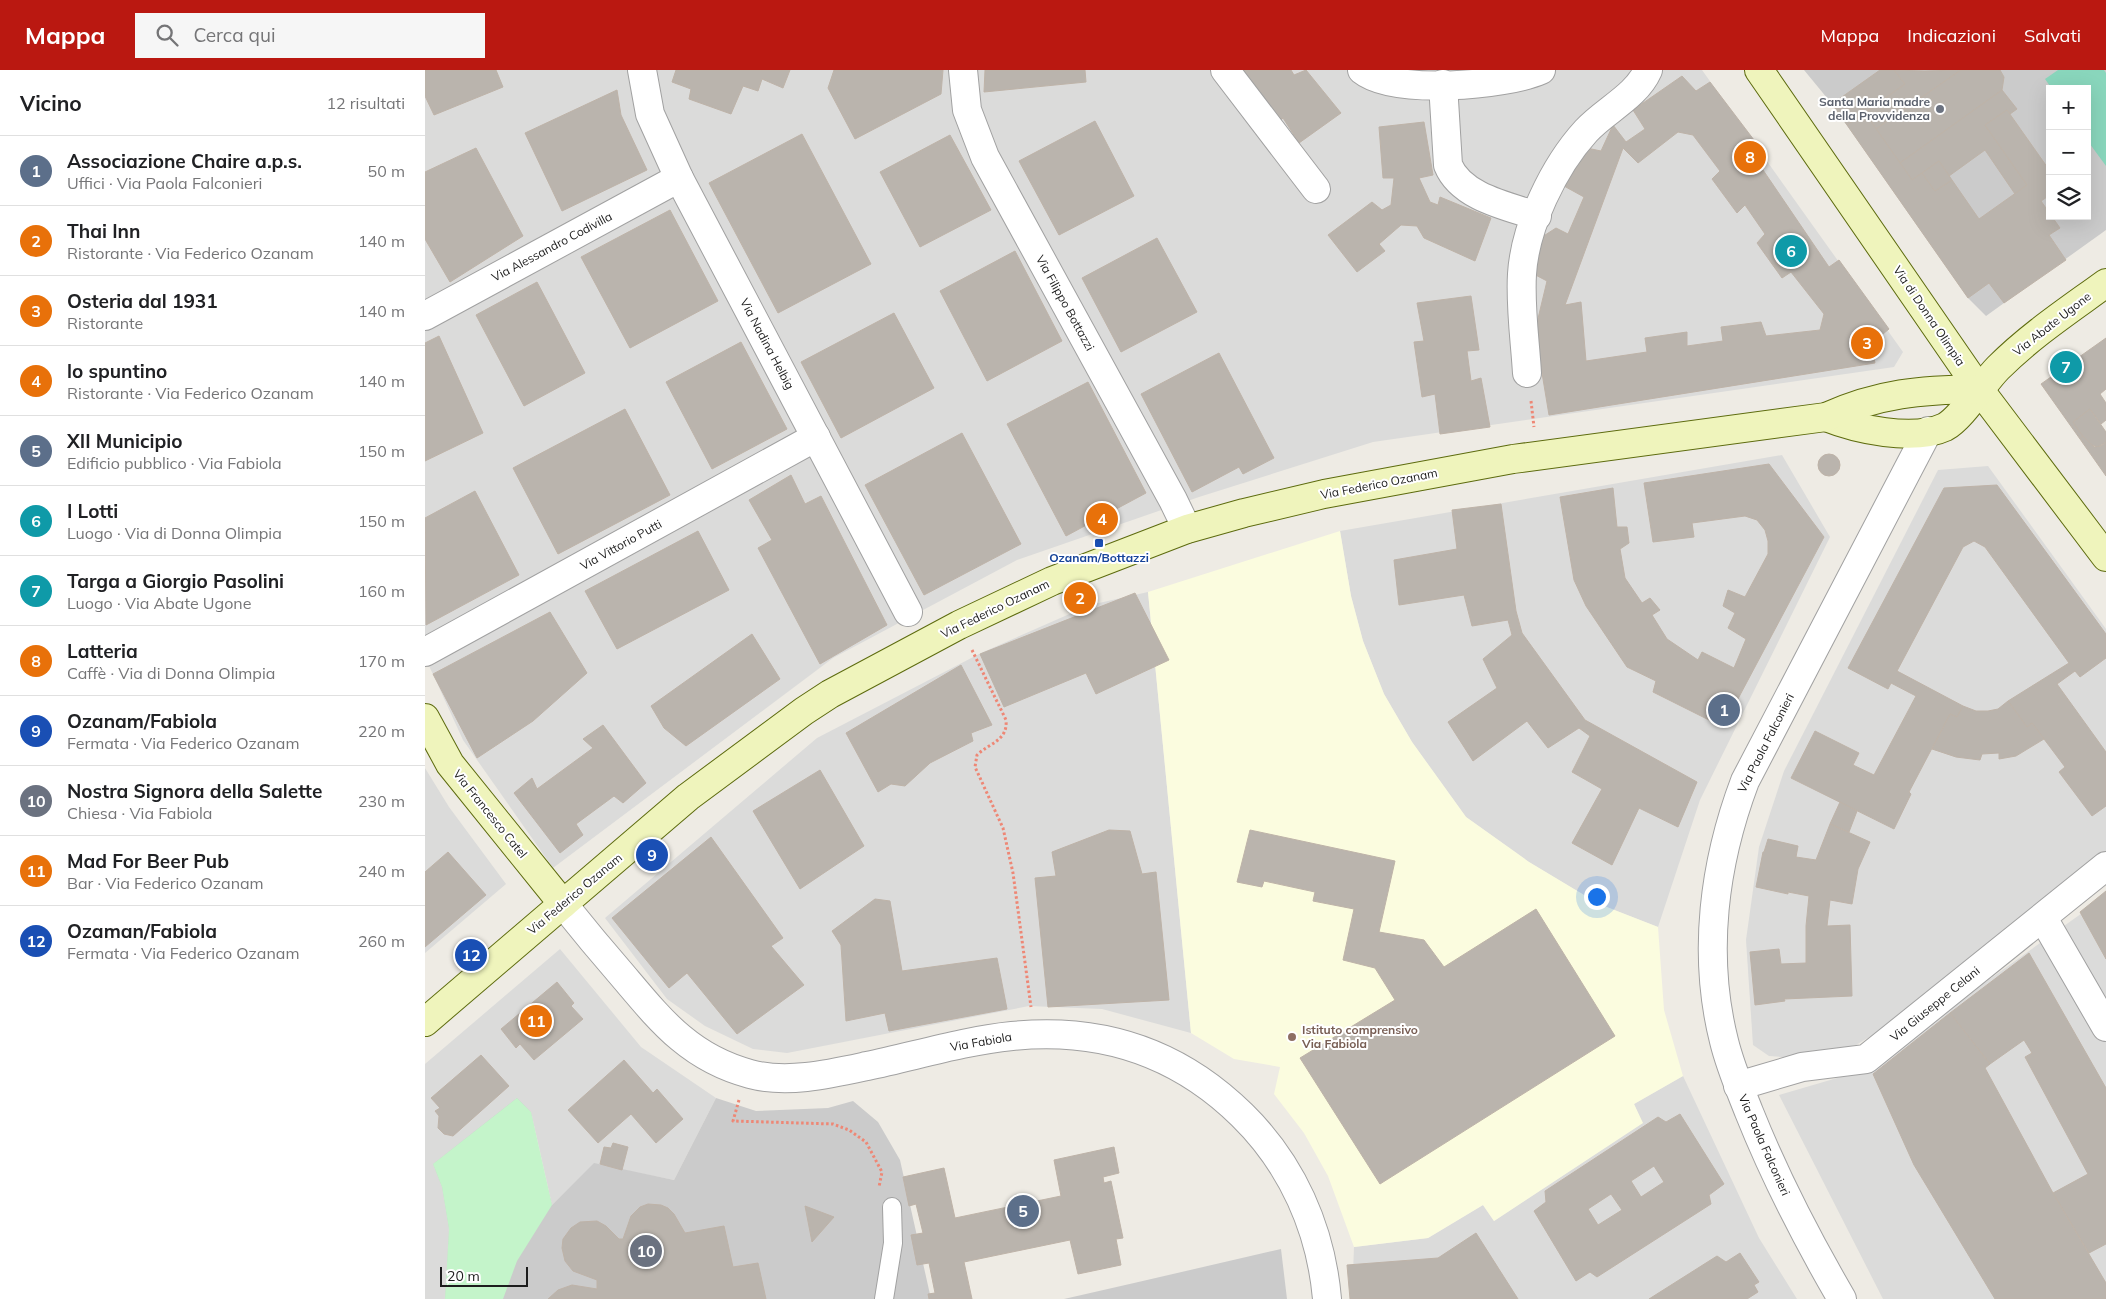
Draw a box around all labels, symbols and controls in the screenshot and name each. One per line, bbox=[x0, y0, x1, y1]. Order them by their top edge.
search box bbox=[135, 13, 485, 58]
text: Mappa bbox=[25, 20, 105, 50]
icon: search bbox=[153, 21, 181, 49]
text: Cerca qui bbox=[193, 23, 275, 47]
text: Mappa bbox=[1821, 24, 1879, 47]
text: Indicazioni bbox=[1907, 24, 1996, 47]
text: Salvati bbox=[2024, 24, 2081, 47]
map controls bbox=[2046, 85, 2091, 220]
button: + bbox=[2046, 85, 2091, 130]
text: Vicino bbox=[20, 90, 82, 116]
text: 12 risultati bbox=[326, 93, 405, 113]
place label: Santa Maria madre della Provvidenza bbox=[1819, 94, 1930, 123]
marker: Santa Maria madre della Provvidenza bbox=[1934, 103, 1946, 115]
button: − bbox=[2046, 130, 2091, 175]
pin: 8 bbox=[1734, 138, 1766, 176]
text: Associazione Chaire a.p.s. bbox=[67, 149, 302, 173]
text: 1 bbox=[31, 161, 41, 181]
text: 50 m bbox=[368, 161, 405, 181]
text: Uffici · Via Paola Falconieri bbox=[67, 173, 262, 193]
button: layers bbox=[2046, 175, 2091, 220]
street label: Via Alessandro Codivilla bbox=[489, 208, 615, 285]
text: Thai Inn bbox=[67, 219, 140, 243]
text: 2 bbox=[31, 231, 41, 251]
text: 140 m bbox=[358, 231, 405, 251]
pin: 6 bbox=[1775, 232, 1807, 270]
text: Ristorante · Via Federico Ozanam bbox=[67, 243, 314, 263]
street label: Via Filippo Bottazzi bbox=[1033, 252, 1098, 353]
street label: Via di Donna Olimpia bbox=[1890, 263, 1969, 369]
street label: Via Abate Ugone bbox=[2010, 288, 2094, 359]
text: Osteria dal 1931 bbox=[67, 289, 218, 313]
street label: Via Nadina Helbig bbox=[737, 296, 798, 392]
text: 3 bbox=[31, 301, 41, 321]
text: 140 m bbox=[358, 301, 405, 321]
text: Ristorante bbox=[67, 313, 143, 333]
pin: 3 bbox=[1851, 324, 1883, 362]
pin: 7 bbox=[2050, 348, 2082, 386]
text: lo spuntino bbox=[67, 359, 167, 383]
text: 4 bbox=[31, 371, 41, 391]
text: 140 m bbox=[358, 371, 405, 391]
text: Ristorante · Via Federico Ozanam bbox=[67, 383, 314, 403]
text: XII Municipio bbox=[67, 429, 183, 453]
text: 5 bbox=[31, 441, 41, 461]
text: 150 m bbox=[358, 441, 405, 461]
text: Edificio pubblico · Via Fabiola bbox=[67, 453, 282, 473]
street label: Via Federico Ozanam bbox=[1319, 465, 1439, 502]
text: I Lotti bbox=[67, 499, 118, 523]
pin: 4 bbox=[1086, 500, 1118, 538]
text: 6 bbox=[31, 511, 41, 531]
text: 150 m bbox=[358, 511, 405, 531]
street label: Via Vittorio Putti bbox=[577, 516, 664, 573]
text: Luogo · Via di Donna Olimpia bbox=[67, 523, 282, 543]
marker: Ozanam/Bottazzi bbox=[1093, 537, 1105, 549]
place label: Ozanam/Bottazzi bbox=[1049, 550, 1149, 565]
text: Targa a Giorgio Pasolini bbox=[67, 569, 284, 593]
street label: Via Federico Ozanam bbox=[938, 576, 1051, 641]
pin: 2 bbox=[1064, 579, 1096, 617]
text: 7 bbox=[31, 581, 41, 601]
text: 160 m bbox=[358, 581, 405, 601]
text: Luogo · Via Abate Ugone bbox=[67, 593, 251, 613]
text: Latteria bbox=[67, 639, 138, 663]
text: 8 bbox=[31, 651, 41, 671]
text: 170 m bbox=[358, 651, 405, 671]
text: Caffè · Via di Donna Olimpia bbox=[67, 663, 275, 683]
pin: 1 bbox=[1708, 691, 1740, 729]
street label: Via Paola Falconieri bbox=[1734, 691, 1797, 795]
text: Ozanam/Fabiola bbox=[67, 709, 217, 733]
text: 9 bbox=[31, 721, 41, 741]
text: 220 m bbox=[358, 721, 405, 741]
text: Fermata · Via Federico Ozanam bbox=[67, 733, 299, 753]
street label: Via Francesco Catel bbox=[450, 766, 531, 861]
text: Nostra Signora della Salette bbox=[67, 779, 322, 803]
text: 10 bbox=[26, 791, 46, 811]
text: 230 m bbox=[358, 791, 405, 811]
text: Chiesa · Via Fabiola bbox=[67, 803, 212, 823]
pin: 9 bbox=[636, 836, 668, 874]
text: Mad For Beer Pub bbox=[67, 849, 229, 873]
street label: Via Federico Ozanam bbox=[524, 850, 625, 938]
text: 11 bbox=[26, 861, 46, 881]
text: 240 m bbox=[358, 861, 405, 881]
text: Bar · Via Federico Ozanam bbox=[67, 873, 264, 893]
your location bbox=[1584, 884, 1610, 910]
text: Ozaman/Fabiola bbox=[67, 919, 217, 943]
text: 12 bbox=[26, 931, 46, 951]
text: 260 m bbox=[358, 931, 405, 951]
pin: 12 bbox=[455, 936, 487, 974]
text: Fermata · Via Federico Ozanam bbox=[67, 943, 299, 963]
street label: Via Giuseppe Celani bbox=[1887, 963, 1983, 1044]
pin: 11 bbox=[520, 1002, 552, 1040]
place label: Istituto comprensivo Via Fabiola bbox=[1301, 1022, 1418, 1051]
street label: Via Fabiola bbox=[949, 1029, 1013, 1054]
marker: Istituto comprensivo Via Fabiola bbox=[1286, 1031, 1298, 1043]
street label: Via Paola Falconieri bbox=[1735, 1092, 1794, 1198]
pin: 5 bbox=[1007, 1192, 1039, 1230]
pin: 10 bbox=[630, 1232, 662, 1270]
scale bar bbox=[440, 1264, 527, 1287]
text: 20 m bbox=[447, 1267, 480, 1285]

